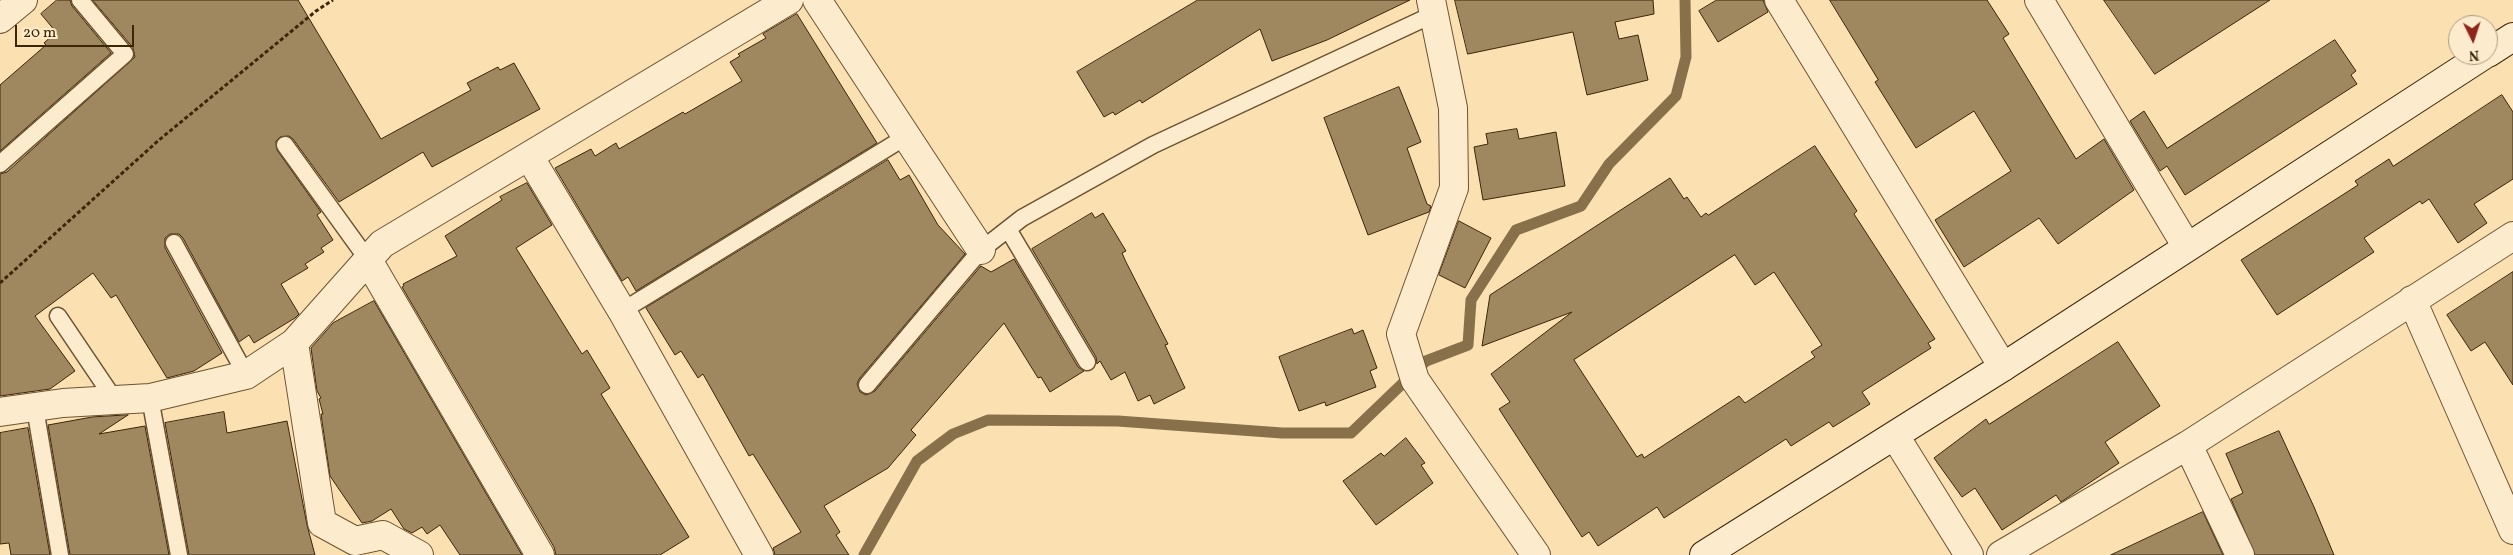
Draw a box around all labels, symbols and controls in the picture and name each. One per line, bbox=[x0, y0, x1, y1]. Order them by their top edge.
scale bar bbox=[18, 15, 136, 47]
north arrow bbox=[2448, 15, 2498, 65]
text: 20 m bbox=[23, 23, 56, 44]
text: N bbox=[2468, 45, 2480, 64]

